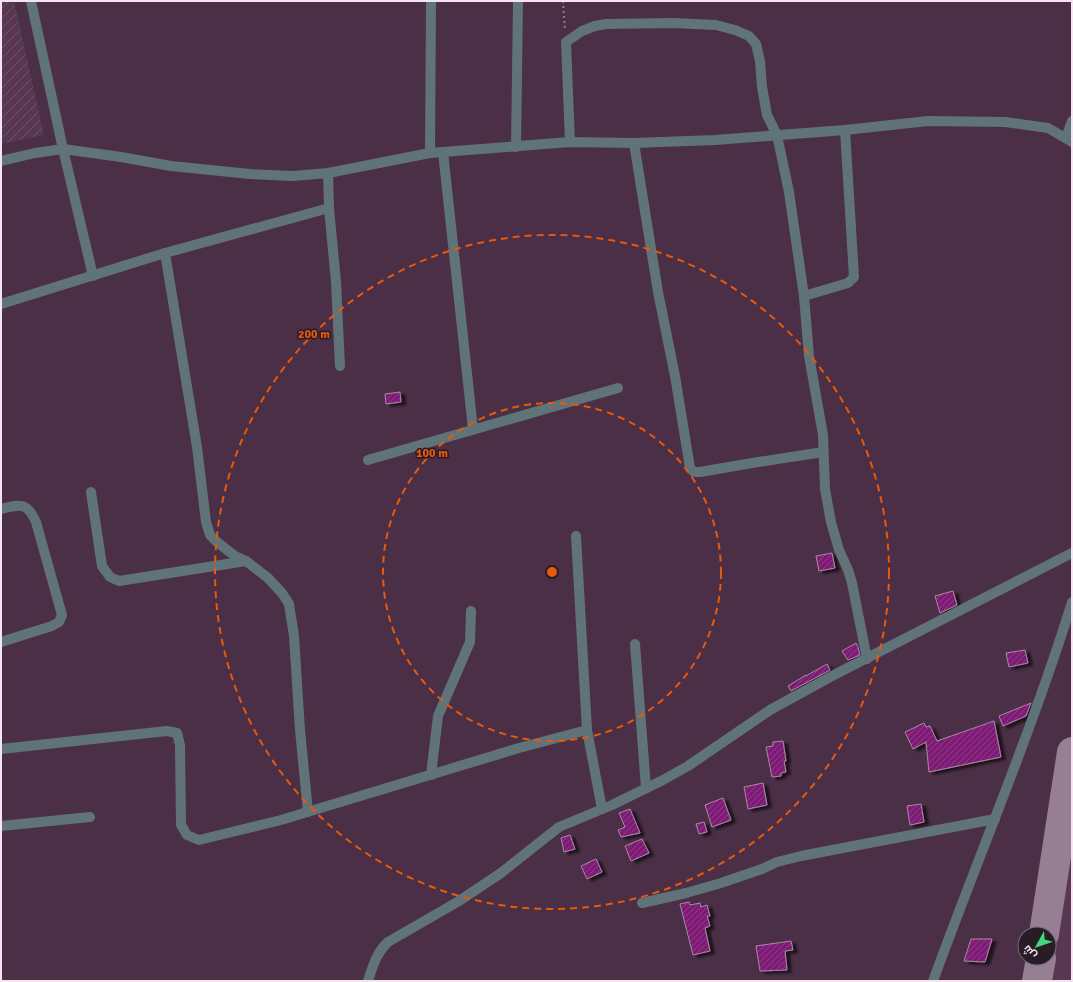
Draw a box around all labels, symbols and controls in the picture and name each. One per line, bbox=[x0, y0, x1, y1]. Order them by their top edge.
text: 200 m bbox=[298, 327, 330, 342]
text: 100 m bbox=[416, 446, 448, 461]
centre of rings bbox=[545, 565, 559, 579]
north arrow bbox=[1017, 926, 1057, 966]
text: ش bbox=[1020, 943, 1039, 962]

